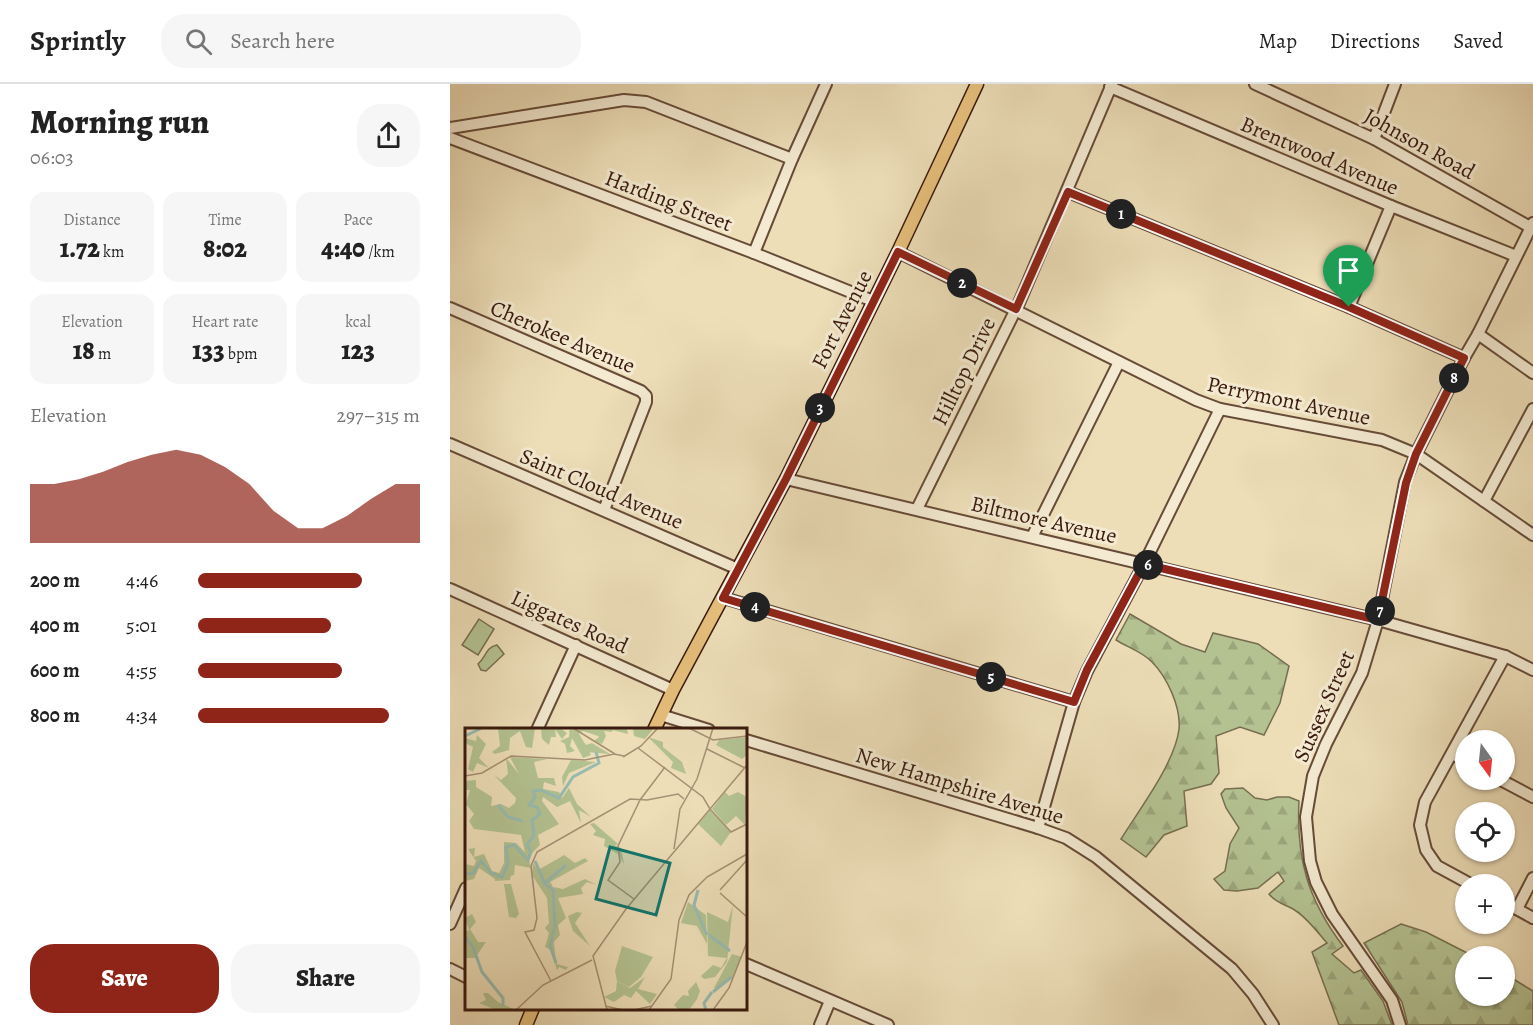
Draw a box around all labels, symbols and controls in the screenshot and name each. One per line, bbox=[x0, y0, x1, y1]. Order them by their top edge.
search box bbox=[161, 14, 581, 68]
text: Sprintly bbox=[30, 22, 125, 60]
icon: search bbox=[182, 25, 215, 58]
text: Search here bbox=[230, 26, 335, 56]
text: Map bbox=[1259, 27, 1297, 55]
text: Directions bbox=[1330, 27, 1420, 55]
text: Saved bbox=[1453, 27, 1503, 55]
text: Morning run bbox=[30, 99, 209, 144]
street label: Johnson Road bbox=[1358, 101, 1481, 187]
button: share bbox=[357, 104, 420, 167]
street label: Brentwood Avenue bbox=[1236, 109, 1403, 203]
text: 06:03 bbox=[30, 144, 74, 171]
street label: Harding Street bbox=[601, 163, 737, 239]
pin: 1 bbox=[1106, 199, 1136, 229]
text: 1 bbox=[1118, 203, 1124, 225]
text: Distance bbox=[63, 209, 121, 231]
text: Time bbox=[208, 209, 242, 231]
text: Pace bbox=[343, 209, 373, 231]
text: 1.72 bbox=[60, 231, 100, 266]
text: 8:02 bbox=[203, 231, 247, 266]
text: 4:40 bbox=[321, 231, 365, 266]
text: km bbox=[100, 241, 124, 263]
text: /km bbox=[365, 241, 395, 263]
pin bbox=[1323, 245, 1374, 307]
icon: arrive bbox=[1332, 254, 1365, 287]
street label: Fort Avenue bbox=[804, 265, 879, 374]
pin: 2 bbox=[947, 268, 977, 298]
text: 2 bbox=[958, 272, 966, 294]
street label: Cherokee Avenue bbox=[486, 293, 640, 381]
text: Elevation bbox=[61, 311, 123, 333]
text: Heart rate bbox=[192, 311, 258, 333]
text: kcal bbox=[345, 311, 371, 333]
street label: Hilltop Drive bbox=[925, 312, 1003, 431]
text: 18 bbox=[73, 333, 95, 368]
text: 133 bbox=[192, 333, 225, 368]
text: 123 bbox=[341, 333, 375, 368]
text: m bbox=[95, 343, 111, 365]
text: bpm bbox=[225, 343, 258, 365]
pin: 8 bbox=[1439, 363, 1469, 393]
text: 8 bbox=[1450, 367, 1458, 389]
street label: Perrymont Avenue bbox=[1204, 369, 1373, 433]
pin: 3 bbox=[805, 393, 835, 423]
text: 3 bbox=[817, 397, 823, 419]
text: Elevation bbox=[30, 402, 107, 429]
text: 297–315 m bbox=[336, 402, 420, 429]
street label: Saint Cloud Avenue bbox=[515, 441, 688, 537]
street label: Biltmore Avenue bbox=[968, 489, 1120, 551]
pin: 6 bbox=[1133, 550, 1163, 580]
text: 6 bbox=[1144, 554, 1152, 576]
text: 200 m bbox=[30, 567, 80, 594]
text: 4:46 bbox=[126, 567, 158, 594]
street label: Liggates Road bbox=[506, 583, 633, 661]
pin: 4 bbox=[740, 592, 770, 622]
text: 4 bbox=[751, 596, 759, 618]
pin: 7 bbox=[1365, 596, 1395, 626]
text: 7 bbox=[1377, 600, 1383, 622]
text: 400 m bbox=[30, 612, 80, 639]
text: 5:01 bbox=[126, 612, 157, 639]
street label: Sussex Street bbox=[1286, 646, 1362, 767]
text: 600 m bbox=[30, 657, 80, 684]
text: 4:55 bbox=[126, 657, 157, 684]
pin: 5 bbox=[976, 662, 1006, 692]
text: 5 bbox=[988, 666, 994, 688]
text: 800 m bbox=[30, 702, 80, 729]
text: 4:34 bbox=[126, 702, 157, 729]
inset map bbox=[465, 728, 747, 1010]
north arrow bbox=[1455, 730, 1515, 790]
map controls bbox=[1455, 730, 1515, 1006]
street label: New Hampshire Avenue bbox=[852, 740, 1067, 832]
button: locate bbox=[1455, 802, 1515, 862]
button: + bbox=[1455, 874, 1515, 934]
button: Save bbox=[30, 944, 219, 1013]
button: Share bbox=[231, 944, 420, 1013]
button: − bbox=[1455, 946, 1515, 1006]

